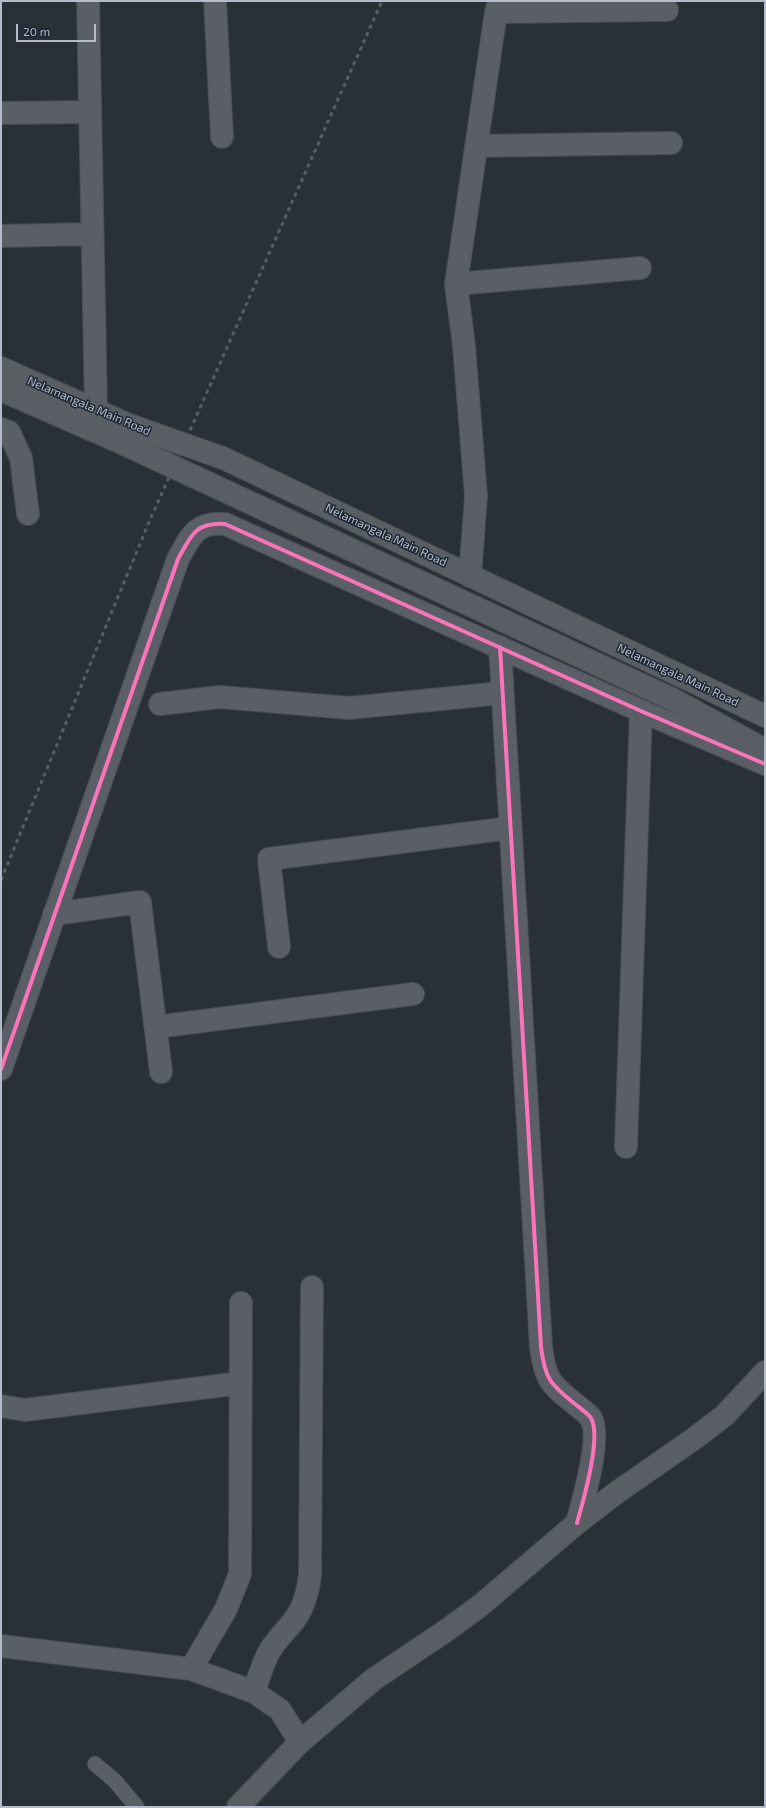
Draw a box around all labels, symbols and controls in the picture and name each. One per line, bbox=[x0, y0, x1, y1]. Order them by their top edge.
scale bar bbox=[18, 16, 98, 42]
text: 20 m bbox=[23, 24, 50, 38]
street label: Nelamangala Main Road bbox=[25, 373, 153, 439]
street label: Nelamangala Main Road bbox=[323, 500, 449, 570]
street label: Nelamangala Main Road bbox=[615, 640, 741, 710]

